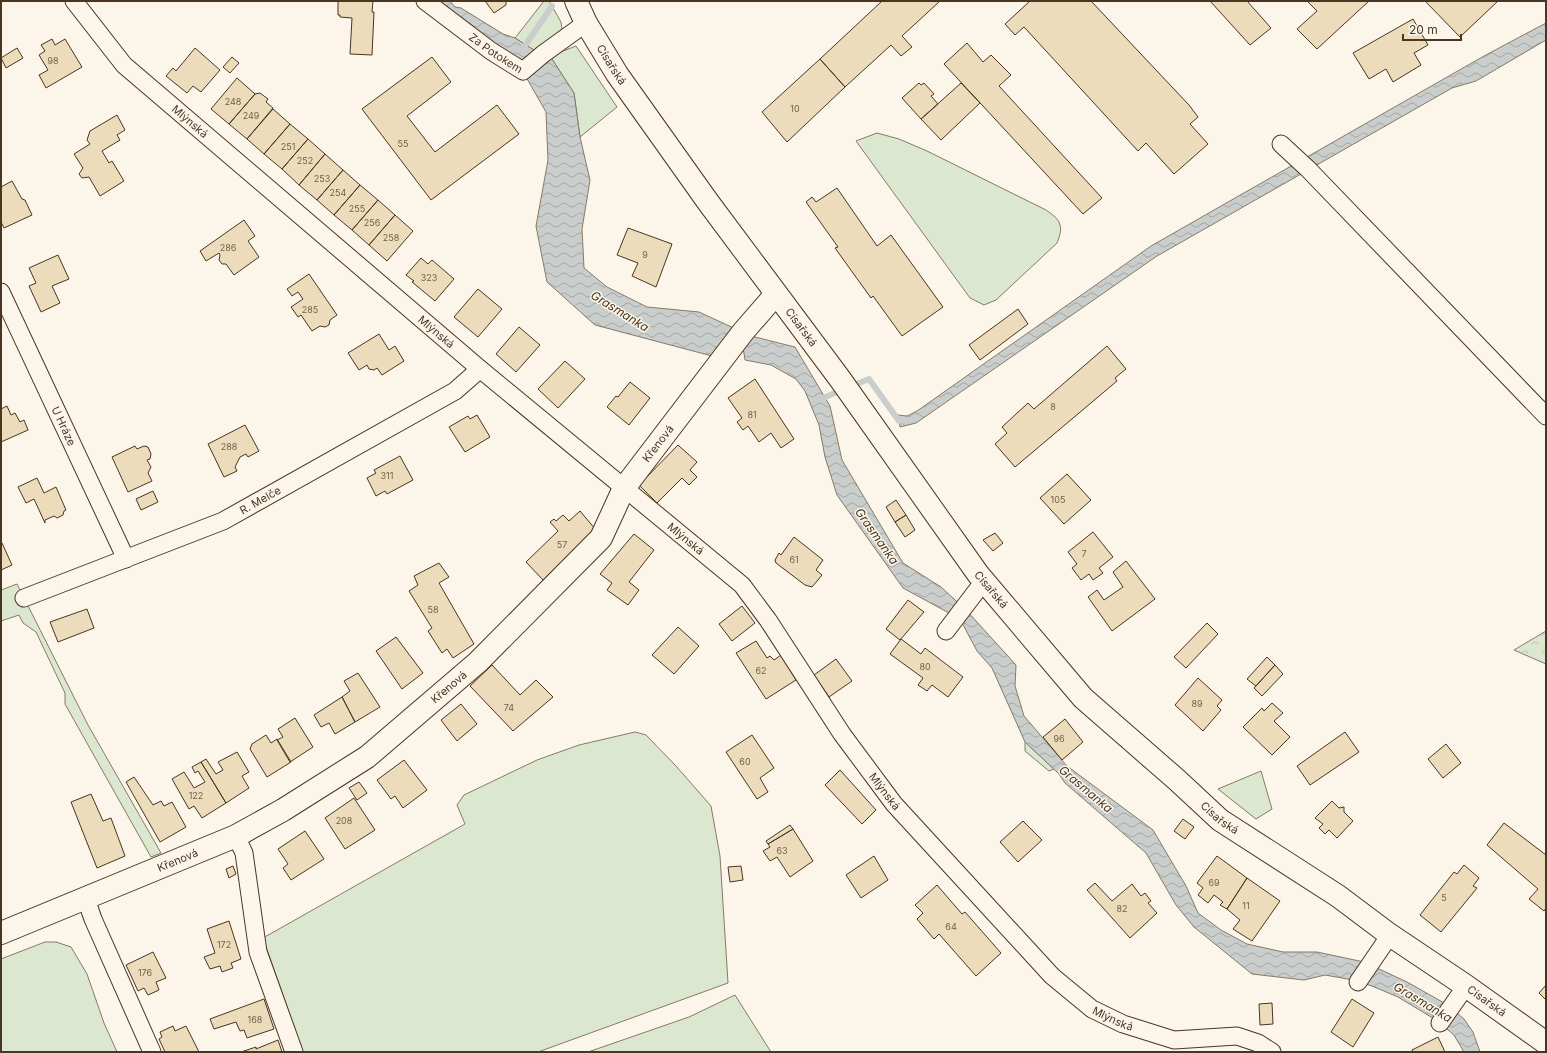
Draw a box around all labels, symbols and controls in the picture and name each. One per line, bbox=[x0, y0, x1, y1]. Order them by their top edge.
scale bar bbox=[1403, 16, 1461, 42]
text: 20 m bbox=[1409, 22, 1438, 37]
street label: Za Potokem bbox=[466, 30, 525, 76]
street label: Císařská bbox=[594, 42, 629, 88]
house number: 98 bbox=[47, 55, 59, 66]
house number: 248 bbox=[225, 96, 242, 107]
street label: Mlýnská bbox=[169, 102, 211, 141]
house number: 10 bbox=[790, 103, 800, 114]
house number: 249 bbox=[243, 110, 260, 121]
house number: 55 bbox=[398, 138, 408, 149]
house number: 251 bbox=[281, 141, 295, 152]
house number: 252 bbox=[297, 155, 313, 166]
house number: 253 bbox=[314, 173, 331, 184]
house number: 254 bbox=[330, 187, 347, 198]
house number: 255 bbox=[349, 203, 365, 214]
house number: 256 bbox=[364, 217, 381, 228]
house number: 258 bbox=[383, 232, 400, 243]
house number: 286 bbox=[220, 242, 237, 253]
house number: 9 bbox=[642, 249, 648, 260]
house number: 323 bbox=[421, 272, 438, 283]
water label: Grasmanka bbox=[588, 287, 652, 335]
house number: 285 bbox=[302, 304, 318, 315]
street label: Císařská bbox=[782, 305, 820, 349]
street label: Mlýnská bbox=[415, 312, 457, 351]
house number: 8 bbox=[1050, 401, 1056, 412]
street label: U Hráze bbox=[48, 404, 79, 448]
house number: 81 bbox=[747, 409, 757, 420]
street label: Křenová bbox=[639, 422, 677, 465]
house number: 288 bbox=[221, 441, 238, 452]
house number: 311 bbox=[381, 470, 393, 481]
street label: R. Melče bbox=[237, 483, 283, 517]
house number: 105 bbox=[1051, 494, 1065, 505]
water label: Grasmanka bbox=[852, 505, 902, 567]
street label: Mlýnská bbox=[665, 519, 707, 558]
house number: 57 bbox=[557, 539, 567, 550]
house number: 7 bbox=[1081, 548, 1087, 559]
house number: 61 bbox=[789, 554, 799, 565]
street label: Císařská bbox=[971, 568, 1011, 611]
house number: 58 bbox=[427, 604, 439, 615]
house number: 80 bbox=[919, 661, 931, 672]
house number: 62 bbox=[755, 665, 767, 676]
street label: Křenová bbox=[428, 668, 470, 706]
house number: 89 bbox=[1191, 698, 1203, 709]
house number: 74 bbox=[504, 702, 514, 713]
house number: 96 bbox=[1053, 733, 1065, 744]
house number: 60 bbox=[739, 756, 751, 767]
water label: Grasmanka bbox=[1056, 762, 1116, 816]
street label: Mlýnská bbox=[866, 770, 903, 813]
house number: 122 bbox=[189, 790, 203, 801]
street label: Císařská bbox=[1198, 799, 1241, 837]
house number: 208 bbox=[336, 815, 353, 826]
street label: Křenová bbox=[155, 845, 200, 875]
house number: 63 bbox=[776, 845, 788, 856]
house number: 69 bbox=[1208, 877, 1220, 888]
house number: 5 bbox=[1441, 892, 1447, 903]
house number: 11 bbox=[1242, 900, 1250, 911]
house number: 82 bbox=[1116, 903, 1128, 914]
house number: 64 bbox=[945, 921, 957, 932]
house number: 172 bbox=[217, 939, 231, 950]
house number: 176 bbox=[138, 967, 153, 978]
water label: Grasmanka bbox=[1391, 979, 1455, 1025]
street label: Císařská bbox=[1464, 982, 1509, 1020]
street label: Mlýnská bbox=[1090, 1003, 1135, 1034]
house number: 168 bbox=[248, 1014, 263, 1025]

